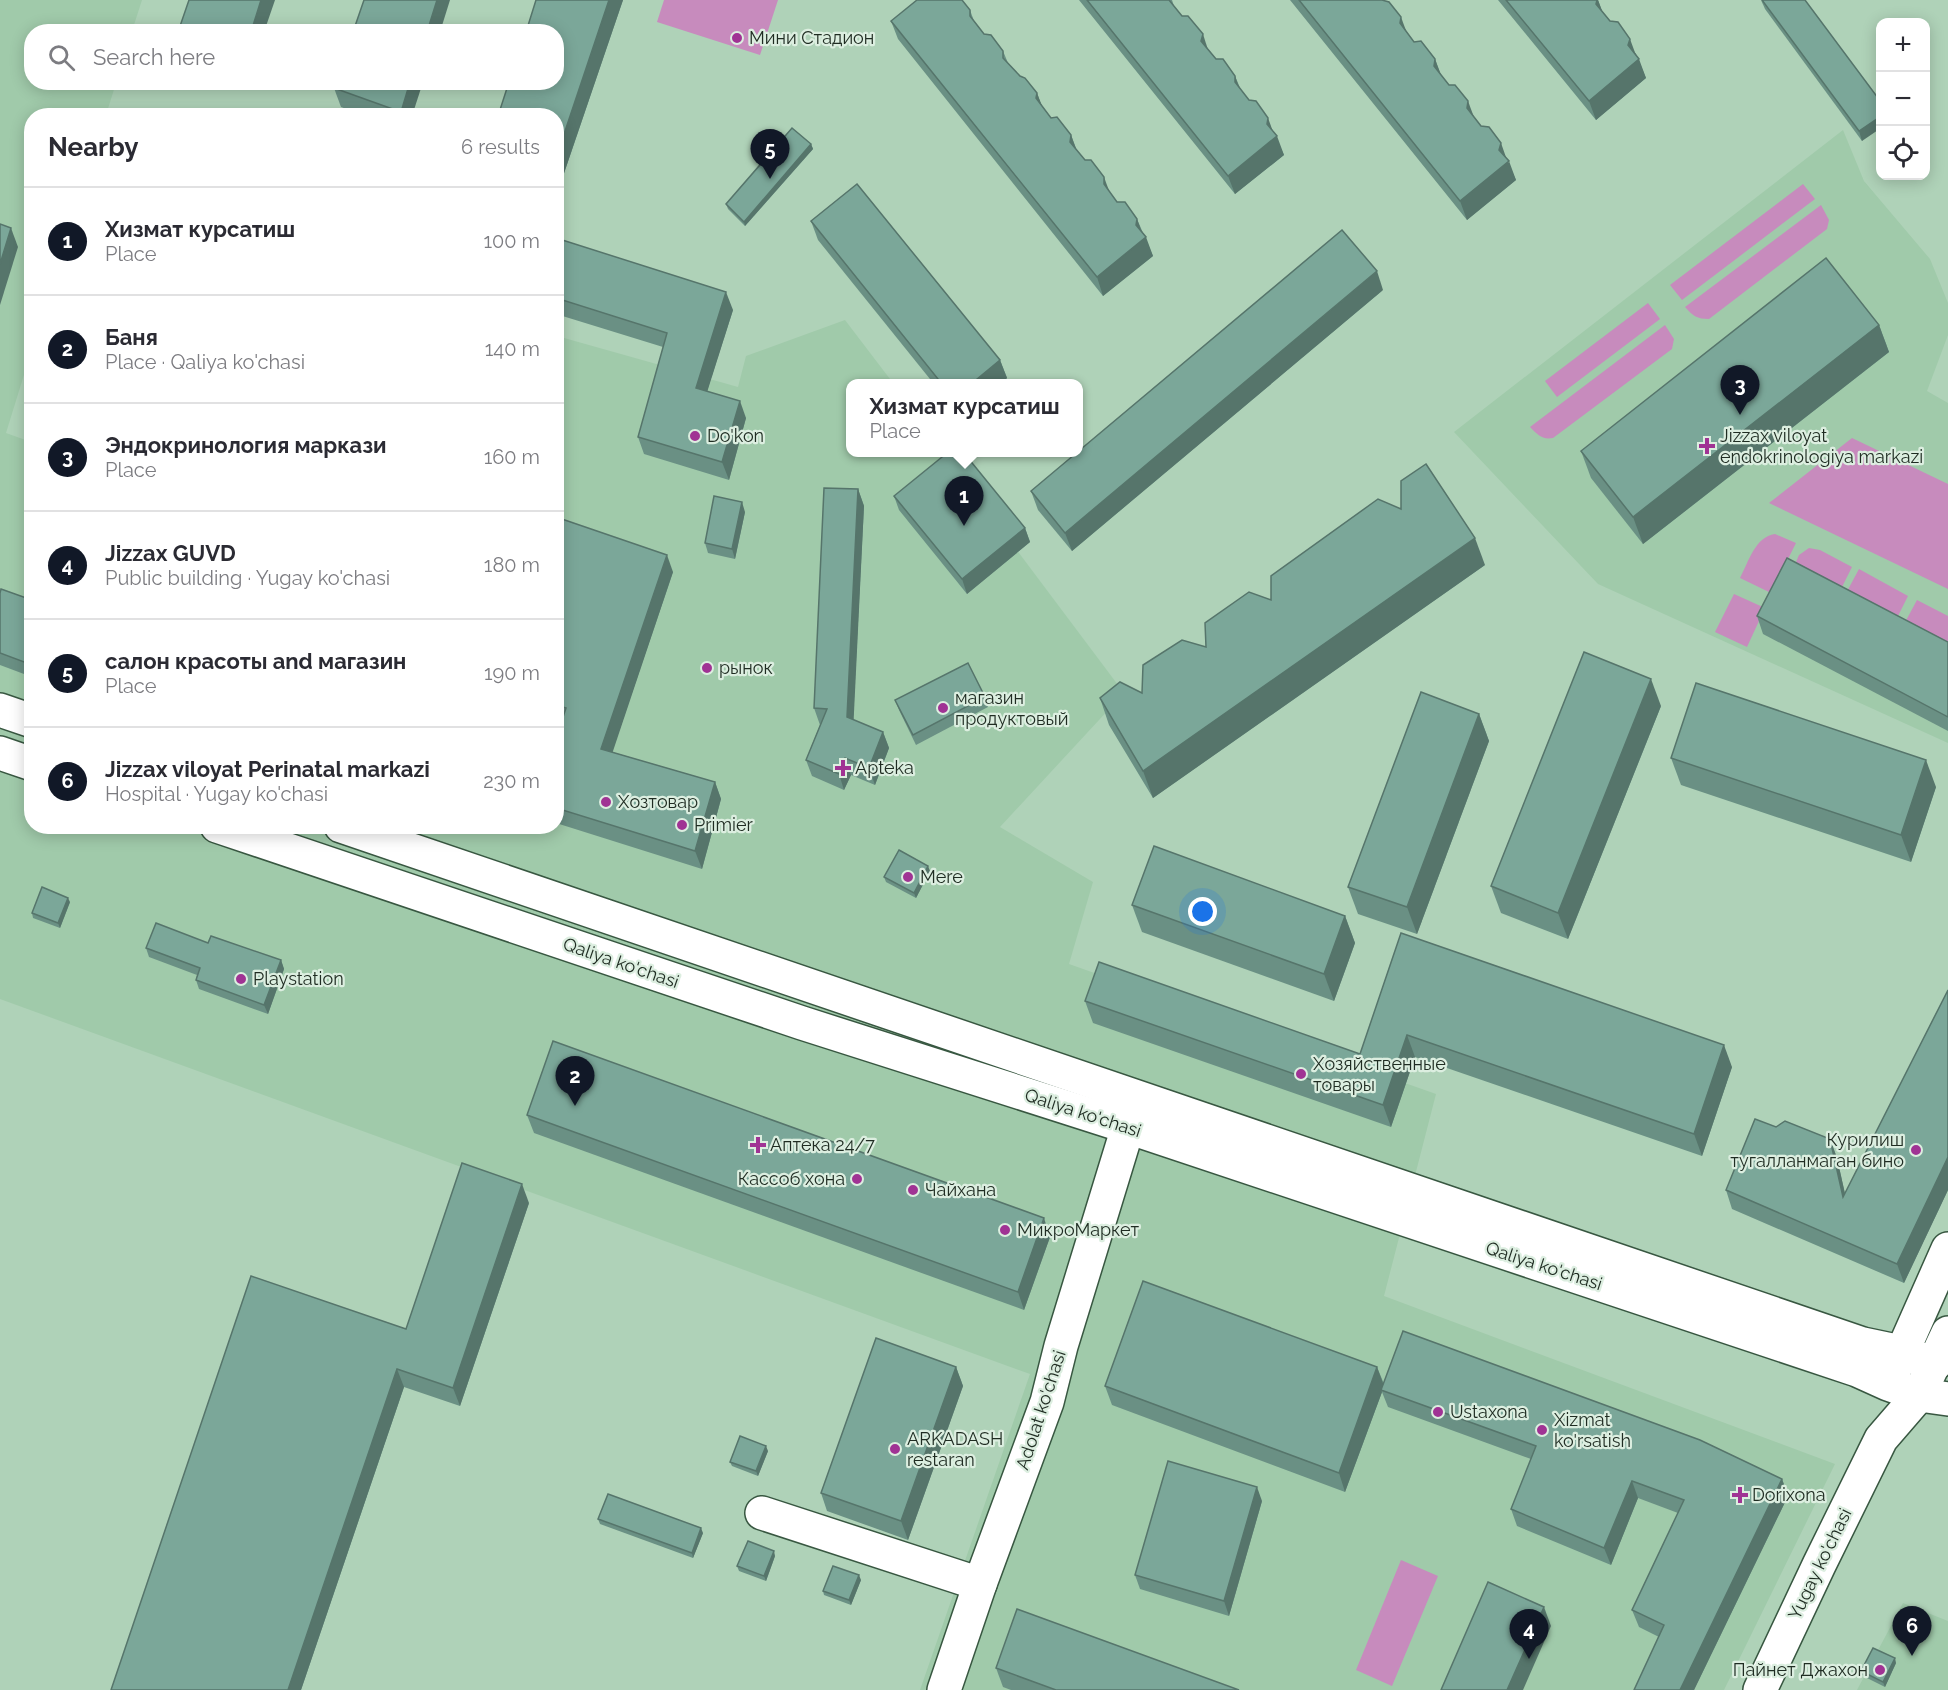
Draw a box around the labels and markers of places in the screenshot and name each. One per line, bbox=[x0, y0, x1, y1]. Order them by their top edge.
place label: Мини Стадион bbox=[749, 27, 874, 48]
marker: Мини Стадион bbox=[730, 31, 744, 45]
pin: 5 bbox=[750, 130, 790, 179]
pin: 3 bbox=[1720, 366, 1760, 415]
place label: Do'kon bbox=[707, 425, 764, 446]
place label: Jizzax viloyat endokrinologiya markazi bbox=[1720, 425, 1923, 467]
marker: Do'kon bbox=[688, 429, 702, 443]
marker: Jizzax viloyat endokrinologiya markazi bbox=[1698, 437, 1716, 455]
pin: 1 bbox=[944, 476, 984, 526]
place label: рынок bbox=[719, 657, 773, 678]
marker: рынок bbox=[700, 661, 714, 675]
place label: магазин продуктовый bbox=[955, 687, 1068, 729]
marker: магазин продуктовый bbox=[936, 701, 950, 715]
place label: Apteka bbox=[855, 757, 914, 778]
marker: Apteka bbox=[836, 761, 850, 775]
place label: Хозтовар bbox=[618, 791, 698, 812]
marker: Хозтовар bbox=[599, 795, 613, 809]
place label: Primier bbox=[694, 814, 753, 835]
marker: Primier bbox=[675, 818, 689, 832]
place label: Mere bbox=[920, 866, 963, 887]
marker: Mere bbox=[901, 870, 915, 884]
place label: Playstation bbox=[253, 968, 344, 989]
marker: Playstation bbox=[234, 972, 248, 986]
place label: Хозяйственные товары bbox=[1313, 1053, 1446, 1095]
pin: 2 bbox=[556, 1056, 594, 1106]
marker: Хозяйственные товары bbox=[1294, 1067, 1308, 1081]
place label: Курилиш тугалланмаган бино bbox=[1730, 1129, 1904, 1171]
place label: Аптека 24/7 bbox=[770, 1134, 875, 1155]
marker: Аптека 24/7 bbox=[751, 1138, 765, 1152]
marker: Курилиш тугалланмаган бино bbox=[1909, 1143, 1923, 1157]
place label: Кассоб хона bbox=[738, 1168, 845, 1189]
marker: Кассоб хона bbox=[850, 1172, 864, 1186]
place label: Чайхана bbox=[925, 1179, 996, 1200]
marker: Чайхана bbox=[906, 1183, 920, 1197]
place label: МикроМаркет bbox=[1017, 1219, 1140, 1240]
marker: МикроМаркет bbox=[998, 1223, 1012, 1237]
place label: Ustaxona bbox=[1450, 1401, 1528, 1422]
marker: Ustaxona bbox=[1431, 1405, 1445, 1419]
place label: Xizmat ko'rsatish bbox=[1554, 1409, 1631, 1451]
marker: Xizmat ko'rsatish bbox=[1535, 1423, 1549, 1437]
place label: ARKADASH restaran bbox=[907, 1428, 1003, 1470]
marker: ARKADASH restaran bbox=[888, 1442, 902, 1456]
place label: Dorixona bbox=[1752, 1484, 1826, 1505]
marker: Dorixona bbox=[1733, 1488, 1747, 1502]
pin: 6 bbox=[1892, 1606, 1932, 1656]
pin: 4 bbox=[1510, 1610, 1549, 1659]
place label: Пайнет Джахон bbox=[1733, 1659, 1868, 1680]
marker: Пайнет Джахон bbox=[1873, 1663, 1887, 1677]

